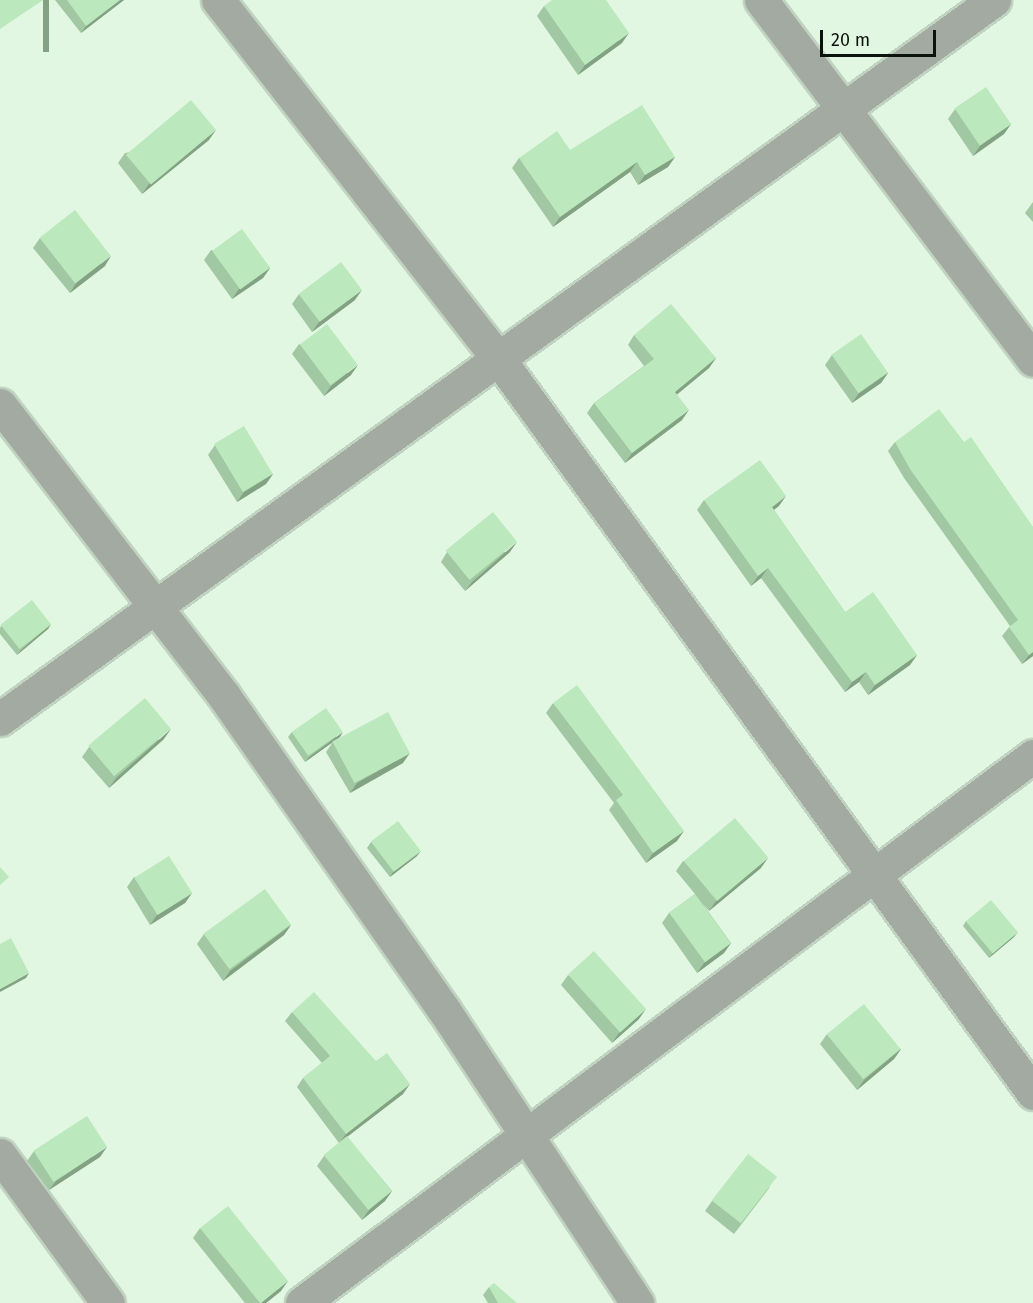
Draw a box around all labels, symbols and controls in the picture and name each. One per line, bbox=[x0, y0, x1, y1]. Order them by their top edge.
scale bar bbox=[823, 18, 938, 56]
text: 20 m bbox=[831, 29, 870, 51]

